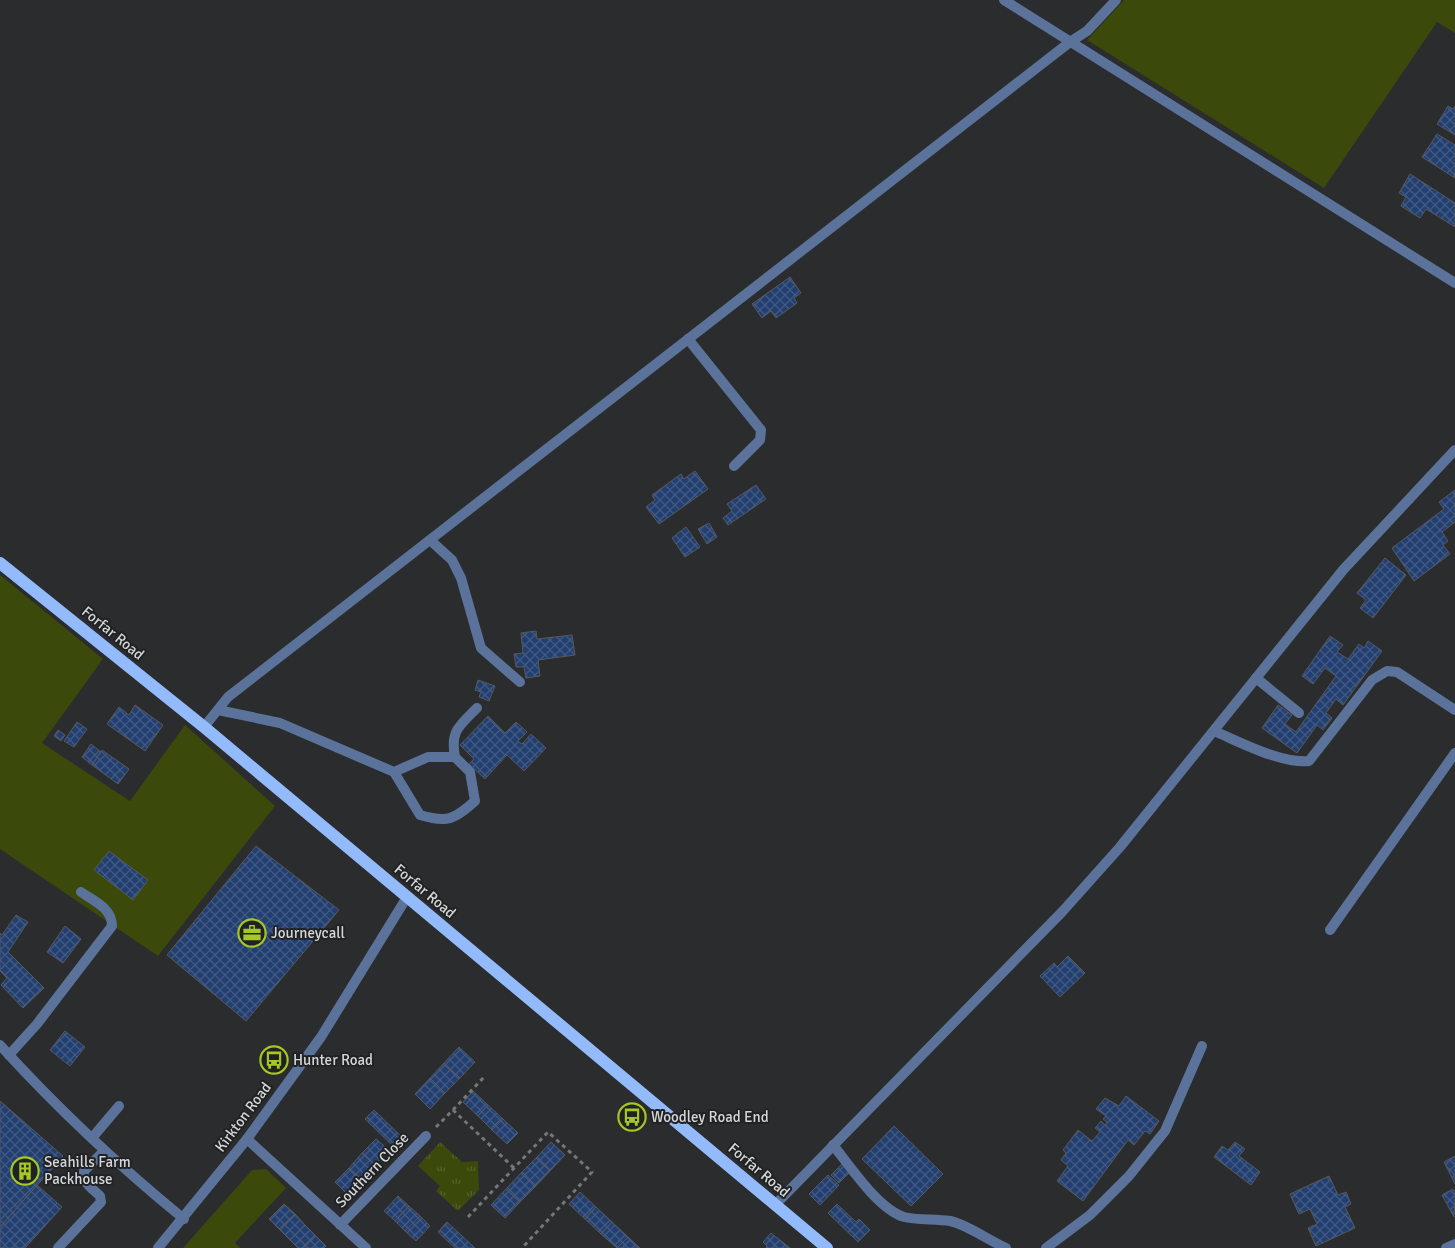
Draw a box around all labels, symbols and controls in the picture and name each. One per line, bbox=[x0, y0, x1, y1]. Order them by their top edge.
street label: Forfar Road bbox=[78, 602, 148, 664]
street label: Forfar Road bbox=[391, 860, 459, 922]
office icon: Journeycall bbox=[237, 918, 267, 948]
place label: Journeycall bbox=[271, 924, 345, 942]
bus stop icon: Hunter Road bbox=[259, 1045, 289, 1075]
place label: Hunter Road bbox=[293, 1051, 373, 1069]
street label: Kirkton Road bbox=[211, 1079, 275, 1155]
bus stop icon: Woodley Road End bbox=[617, 1102, 647, 1132]
place label: Woodley Road End bbox=[651, 1108, 769, 1126]
street label: Southern Close bbox=[332, 1129, 412, 1211]
street label: Forfar Road bbox=[725, 1139, 793, 1201]
place label: Seahills Farm Packhouse bbox=[44, 1153, 131, 1188]
building icon: Seahills Farm Packhouse bbox=[10, 1156, 40, 1186]

